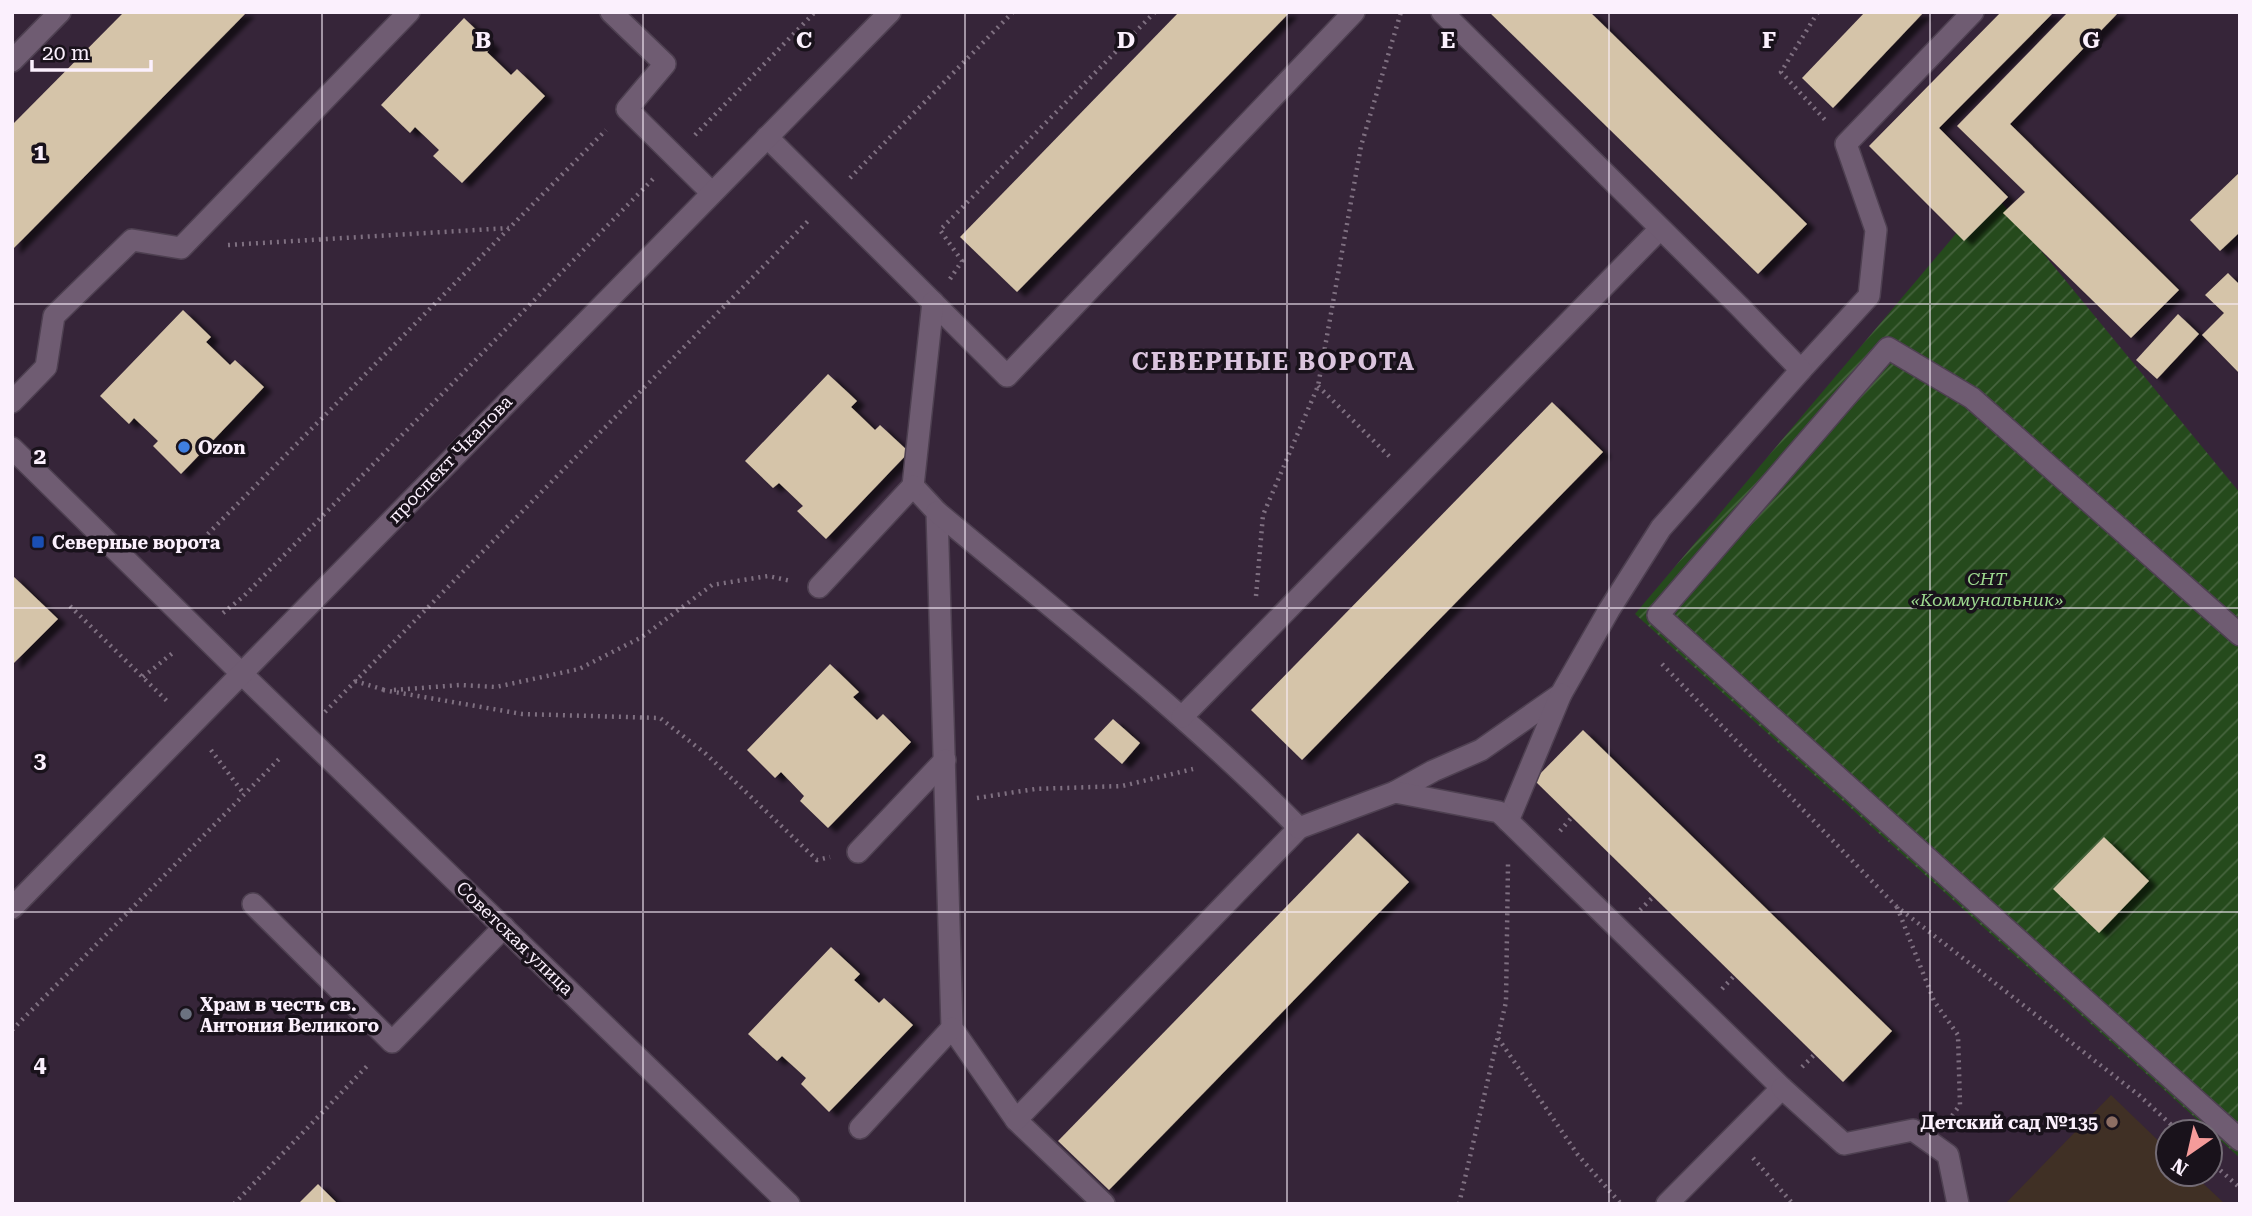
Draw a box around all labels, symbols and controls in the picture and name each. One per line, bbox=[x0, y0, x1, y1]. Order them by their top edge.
text: B bbox=[475, 27, 491, 54]
text: C bbox=[796, 27, 812, 54]
text: D bbox=[1117, 27, 1135, 54]
text: E bbox=[1441, 27, 1455, 54]
text: F bbox=[1762, 27, 1776, 54]
text: G bbox=[2082, 27, 2100, 54]
scale bar bbox=[32, 28, 150, 72]
text: 20 m bbox=[42, 41, 90, 65]
text: 1 bbox=[34, 139, 47, 166]
district label: СЕВЕРНЫЕ ВОРОТА bbox=[1132, 348, 1416, 376]
street label: проспект Чкалова bbox=[384, 391, 516, 527]
place label: Ozon bbox=[198, 437, 246, 458]
marker: Ozon bbox=[176, 439, 192, 455]
text: 2 bbox=[34, 443, 46, 470]
place label: Северные ворота bbox=[52, 532, 221, 553]
marker: Северные ворота bbox=[30, 534, 46, 550]
park label: СНТ «Коммунальник» bbox=[1911, 568, 2063, 610]
text: 3 bbox=[34, 747, 47, 774]
street label: Советская улица bbox=[452, 877, 578, 999]
place label: Храм в честь св. Антония Великого bbox=[200, 994, 380, 1036]
marker: Храм в честь св. Антония Великого bbox=[178, 1006, 194, 1022]
text: 4 bbox=[34, 1051, 47, 1078]
place label: Детский сад №135 bbox=[1921, 1112, 2098, 1133]
marker: Детский сад №135 bbox=[2104, 1114, 2120, 1130]
north arrow bbox=[2154, 1118, 2224, 1188]
text: N bbox=[2167, 1153, 2192, 1180]

